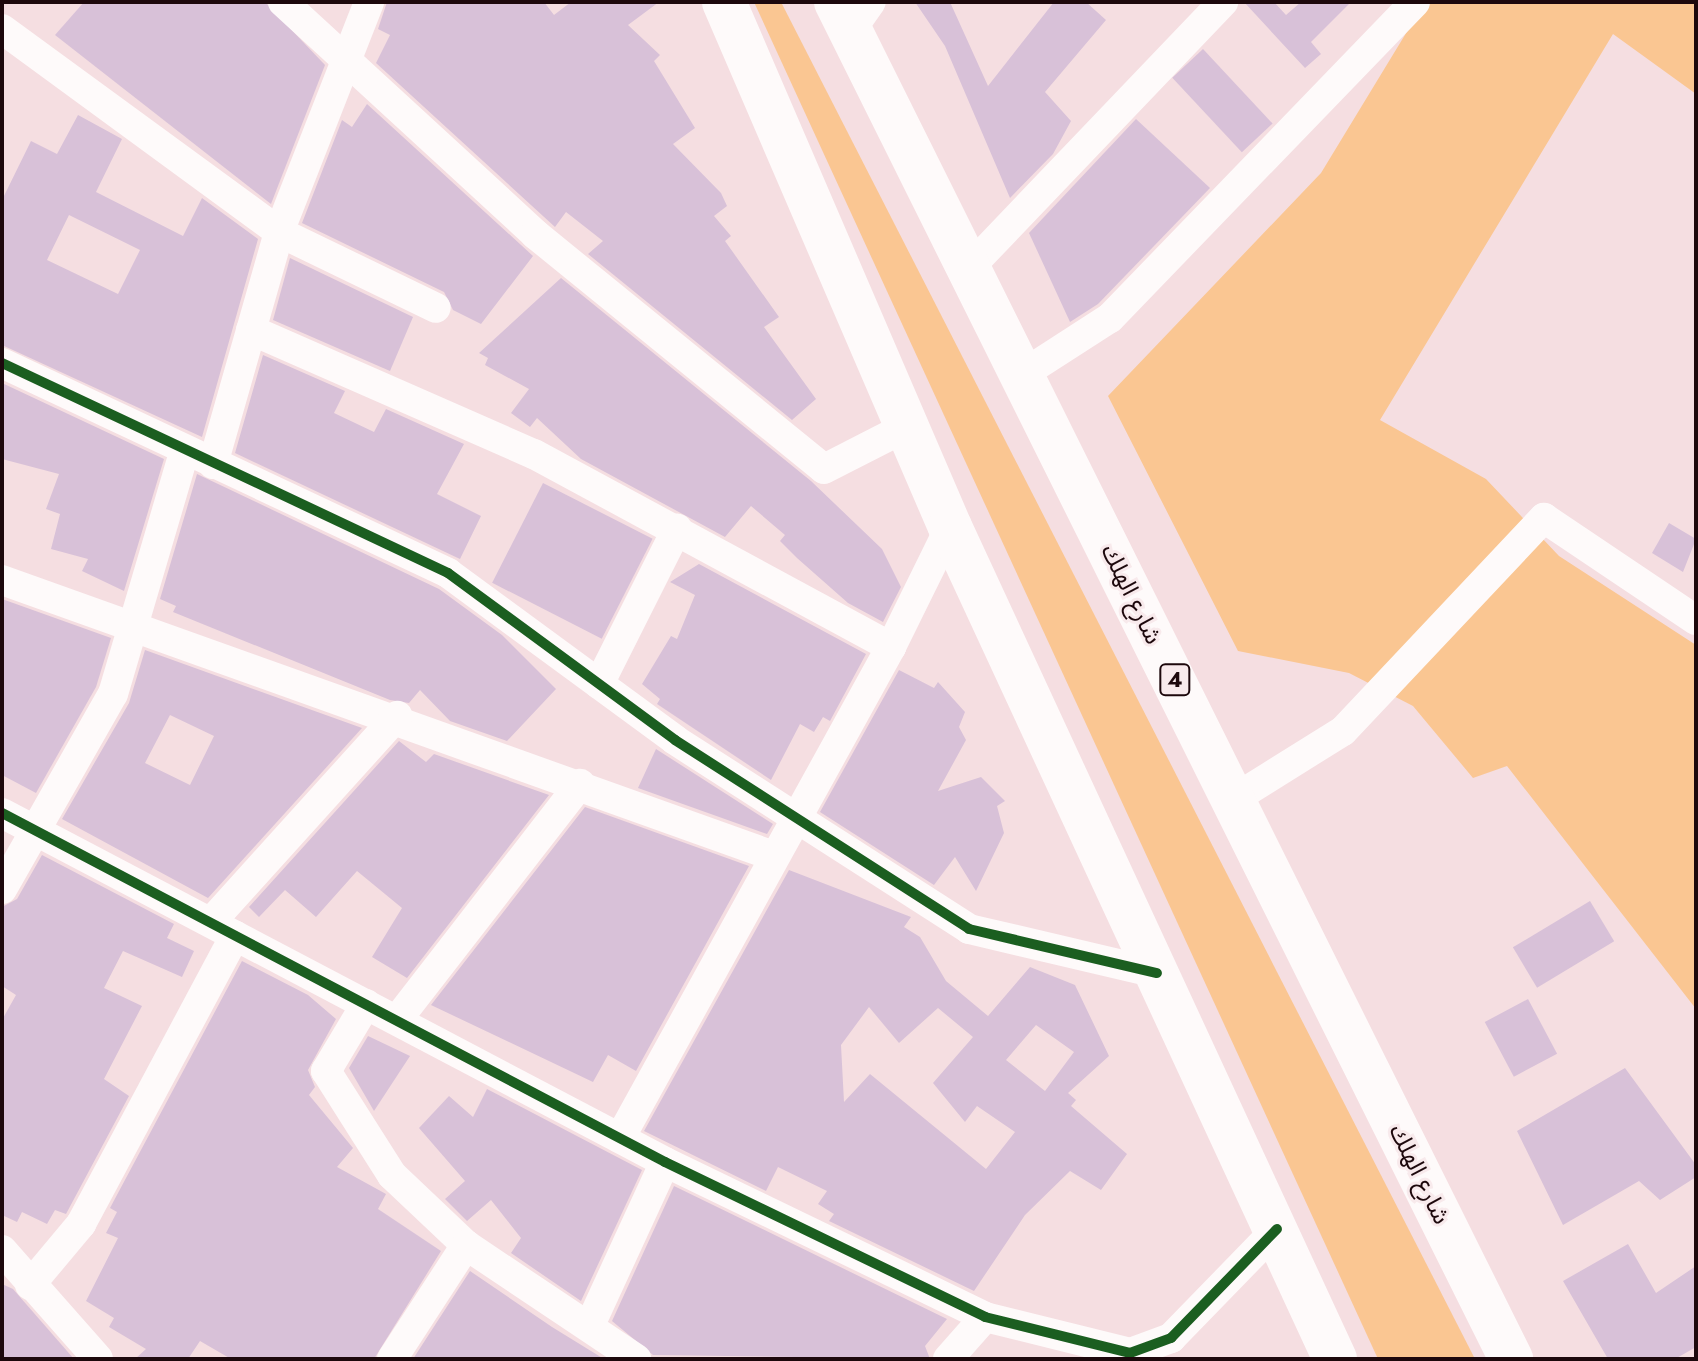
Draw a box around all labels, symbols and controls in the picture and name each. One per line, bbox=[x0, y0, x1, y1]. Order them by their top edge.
street label: شارع الهلك bbox=[1096, 539, 1168, 649]
road number: 4 bbox=[1159, 662, 1191, 698]
street label: شارع الهلك bbox=[1384, 1119, 1456, 1229]

